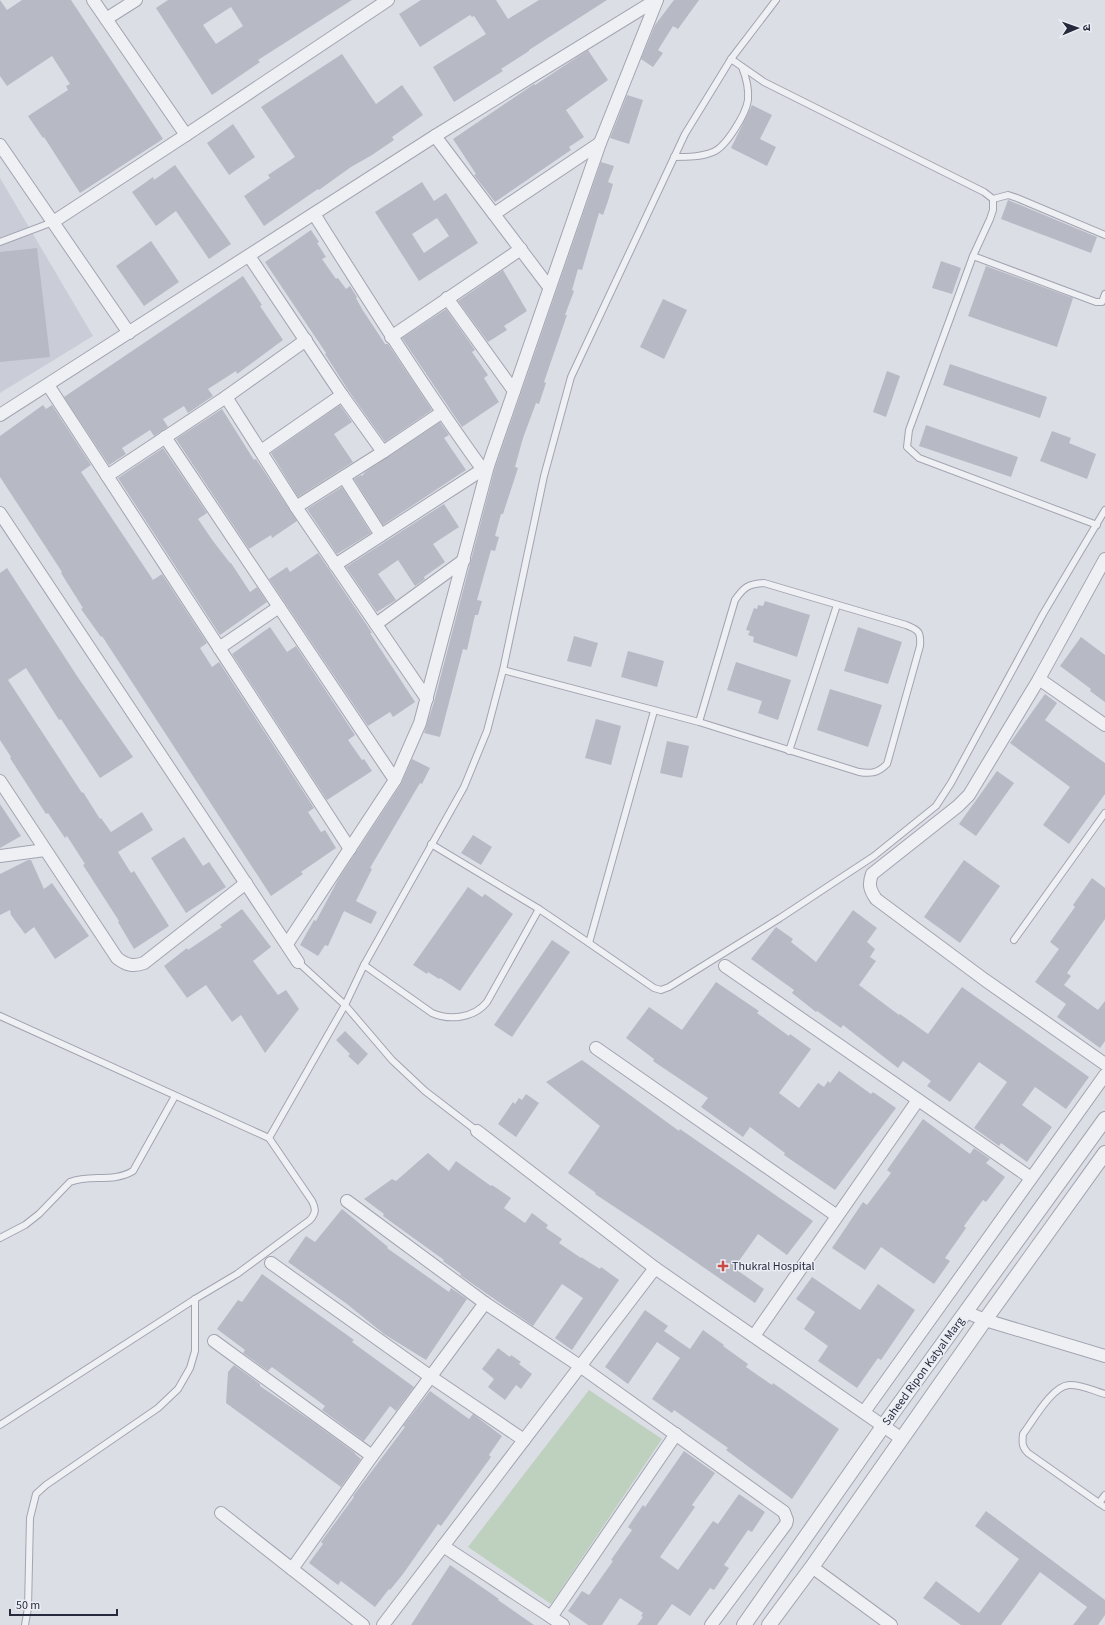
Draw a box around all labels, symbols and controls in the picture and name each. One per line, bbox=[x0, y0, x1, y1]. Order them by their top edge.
north arrow bbox=[1057, 8, 1097, 48]
text: उ bbox=[1079, 24, 1094, 32]
place label: Thukral Hospital bbox=[732, 1258, 815, 1275]
marker: Thukral Hospital bbox=[717, 1260, 729, 1272]
street label: Saheed Ripon Katyal Marg bbox=[878, 1314, 969, 1429]
scale bar bbox=[10, 1591, 117, 1617]
text: 50 m bbox=[16, 1597, 40, 1614]

